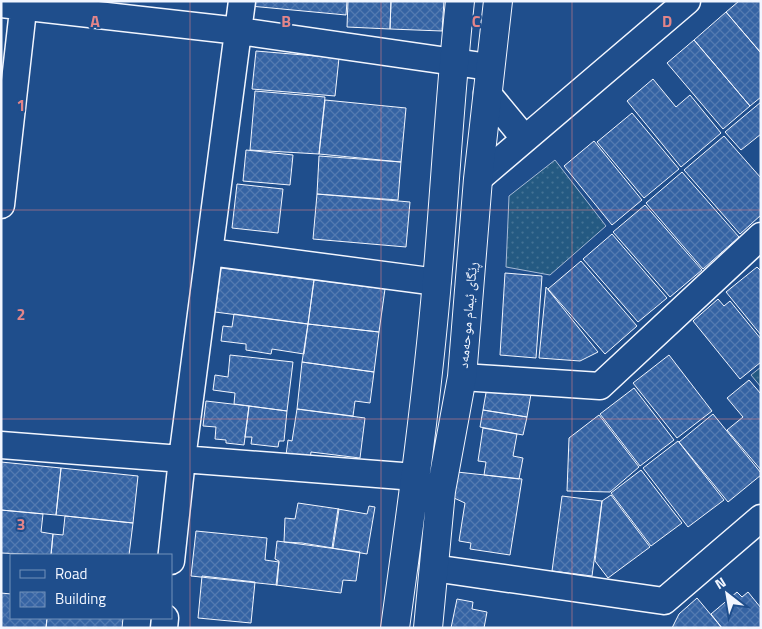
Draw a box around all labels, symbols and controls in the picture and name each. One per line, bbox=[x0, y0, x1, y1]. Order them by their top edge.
text: A bbox=[90, 9, 100, 33]
text: B bbox=[281, 9, 291, 33]
text: C bbox=[472, 9, 481, 33]
text: D bbox=[662, 9, 672, 33]
text: 1 bbox=[17, 93, 25, 117]
street label: ڕێگای ئیمام موحەمەد bbox=[452, 261, 484, 369]
text: 2 bbox=[17, 302, 25, 326]
text: 3 bbox=[17, 512, 25, 536]
legend bbox=[10, 554, 172, 619]
text: Road bbox=[55, 562, 87, 585]
north arrow bbox=[702, 569, 752, 619]
text: N bbox=[710, 571, 730, 594]
text: Building bbox=[55, 587, 106, 610]

